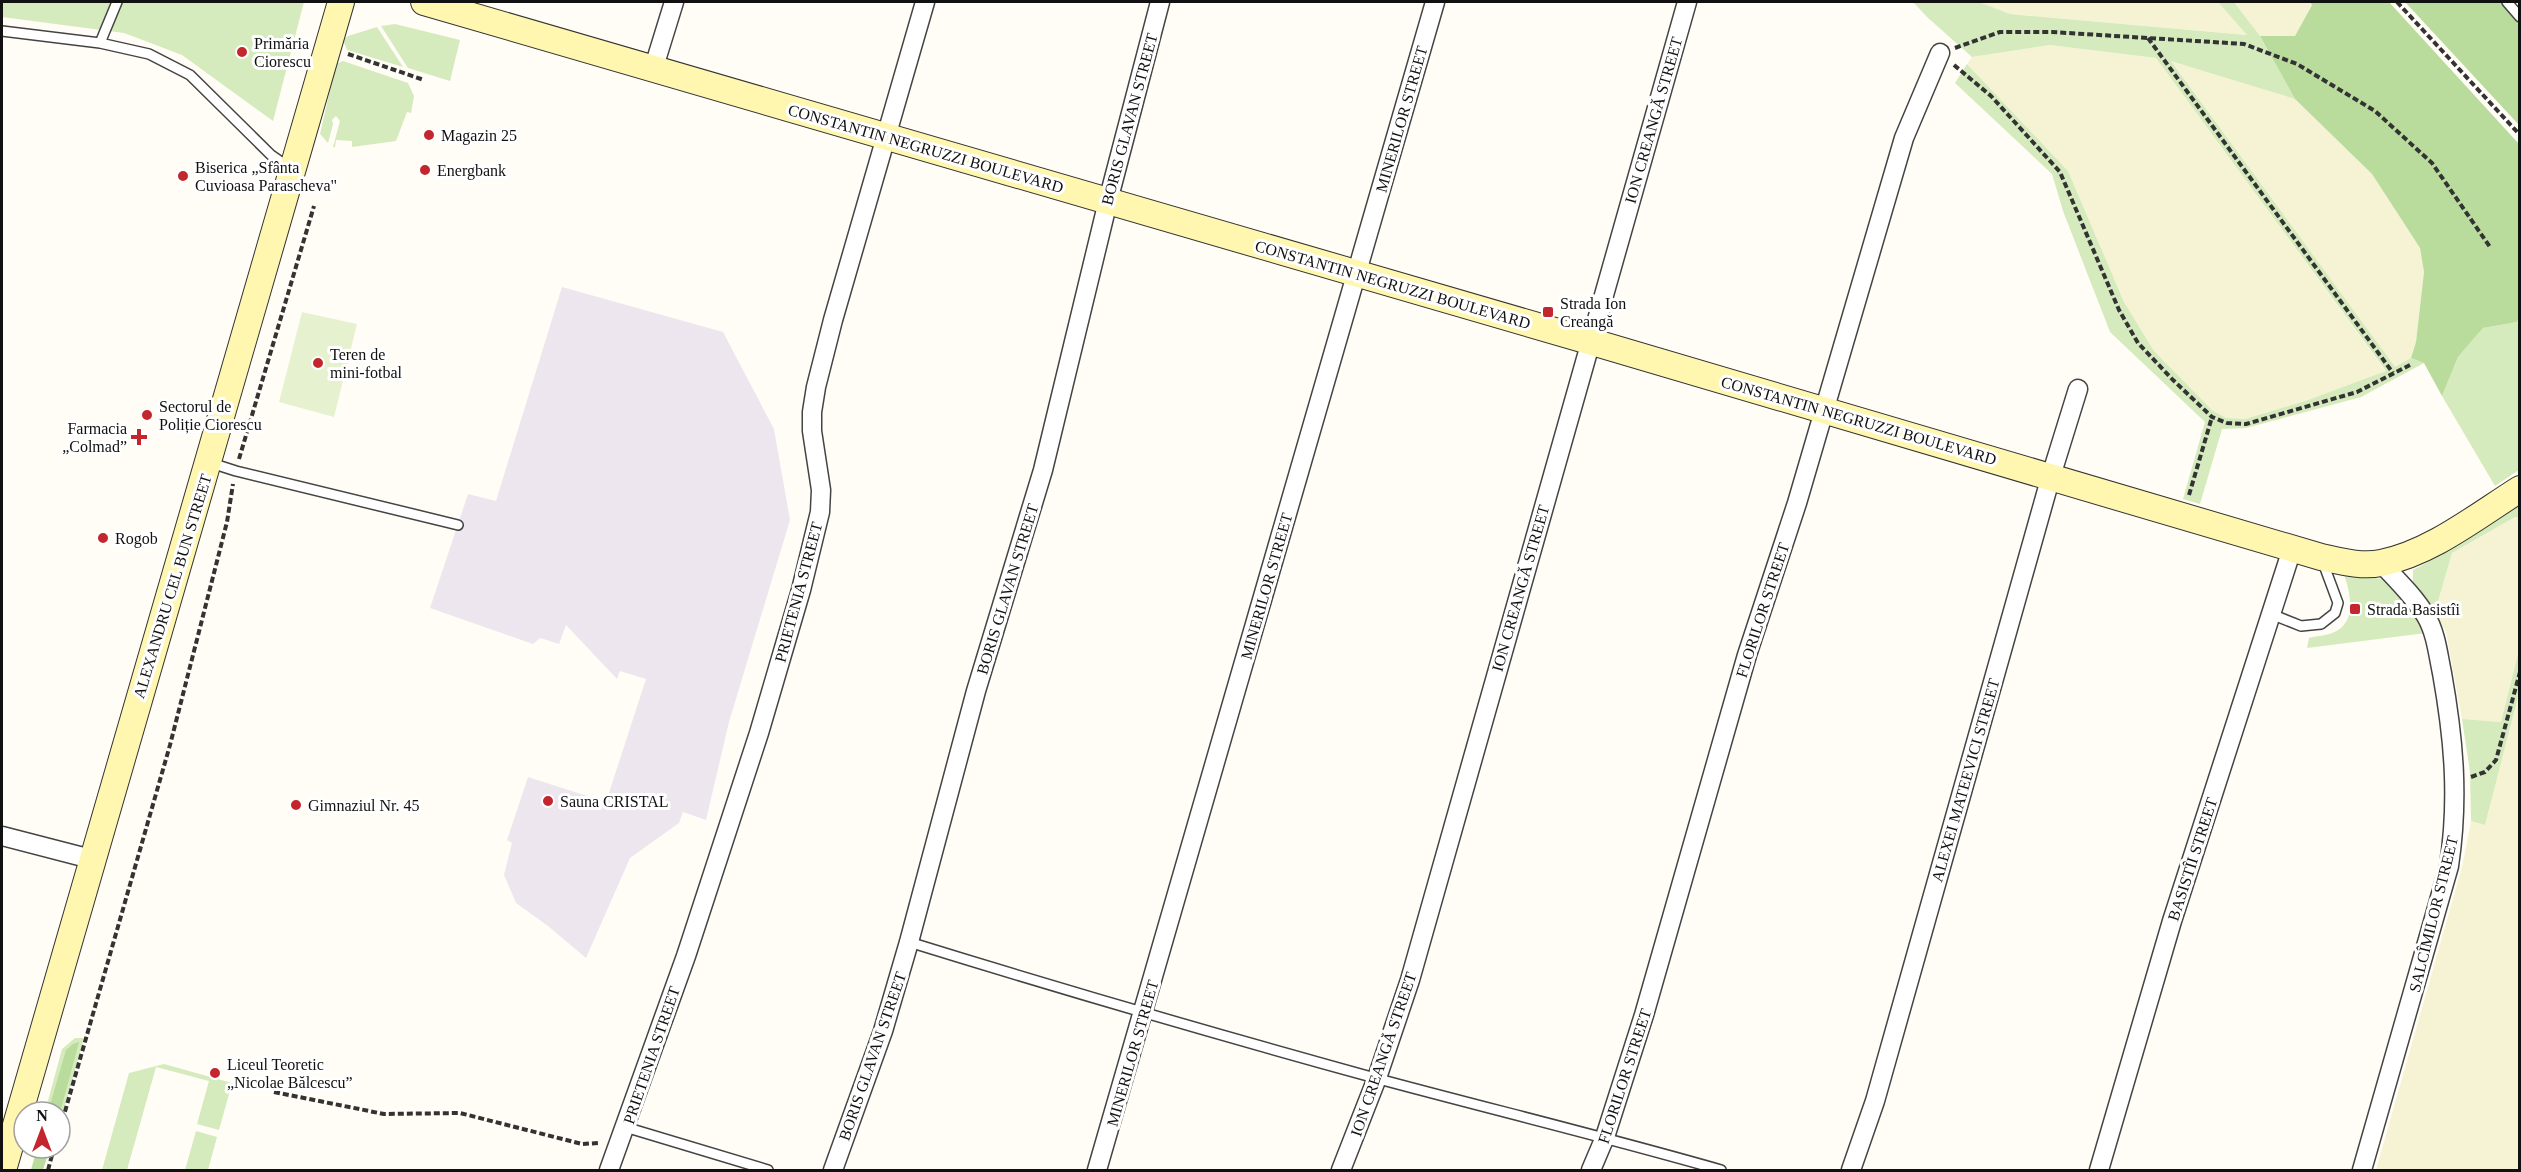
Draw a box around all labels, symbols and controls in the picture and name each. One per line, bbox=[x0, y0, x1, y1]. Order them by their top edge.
street label: BORIS GLAVAN STREET bbox=[1098, 31, 1161, 207]
street label: ION CREANGĂ STREET bbox=[1621, 34, 1685, 205]
place label: Primăria Ciorescu bbox=[254, 35, 311, 70]
street label: MINERILOR STREET bbox=[1372, 44, 1431, 194]
marker: Primăria Ciorescu bbox=[235, 45, 249, 59]
street label: CONSTANTIN NEGRUZZI BOULEVARD bbox=[786, 101, 1065, 196]
place label: Magazin 25 bbox=[441, 127, 517, 145]
marker: Magazin 25 bbox=[422, 128, 436, 142]
place label: Biserica „Sfânta Cuvioasa Parascheva" bbox=[195, 159, 337, 194]
place label: Energbank bbox=[437, 162, 506, 180]
marker: Energbank bbox=[418, 163, 432, 177]
marker: Biserica „Sfânta Cuvioasa Parascheva" bbox=[176, 169, 190, 183]
street label: CONSTANTIN NEGRUZZI BOULEVARD bbox=[1253, 237, 1532, 332]
place label: Strada Ion Creangă bbox=[1560, 295, 1626, 331]
marker: Strada Ion Creangă bbox=[1541, 305, 1555, 319]
place label: Teren de mini-fotbal bbox=[330, 346, 403, 381]
marker: Teren de mini-fotbal bbox=[311, 356, 325, 370]
street label: CONSTANTIN NEGRUZZI BOULEVARD bbox=[1719, 373, 1998, 468]
place label: Sectorul de Poliție Ciorescu bbox=[159, 398, 262, 434]
marker: Sectorul de Poliție Ciorescu bbox=[140, 408, 154, 422]
place label: Farmacia „Colmad” bbox=[62, 420, 127, 455]
marker: Farmacia „Colmad” bbox=[132, 430, 146, 444]
street label: ALEXANDRU CEL BUN STREET bbox=[130, 472, 215, 700]
street label: BORIS GLAVAN STREET bbox=[973, 502, 1042, 676]
street label: ION CREANGĂ STREET bbox=[1488, 502, 1552, 673]
street label: MINERILOR STREET bbox=[1237, 511, 1296, 661]
street label: PRIETENIA STREET bbox=[772, 520, 825, 664]
place label: Rogob bbox=[115, 530, 158, 548]
marker: Rogob bbox=[96, 531, 110, 545]
street label: FLORILOR STREET bbox=[1733, 540, 1792, 680]
place label: Strada Basistîi bbox=[2367, 601, 2460, 618]
marker: Strada Basistîi bbox=[2348, 602, 2362, 616]
street label: ALEXEI MATEEVICI STREET bbox=[1928, 676, 2003, 884]
place label: Sauna CRISTAL bbox=[560, 793, 669, 810]
marker: Sauna CRISTAL bbox=[541, 794, 555, 808]
street label: BASISTÎI STREET bbox=[2164, 795, 2220, 923]
place label: Gimnaziul Nr. 45 bbox=[308, 797, 420, 814]
marker: Gimnaziul Nr. 45 bbox=[289, 798, 303, 812]
street label: SALCÎMILOR STREET bbox=[2405, 834, 2461, 994]
street label: BORIS GLAVAN STREET bbox=[836, 969, 909, 1143]
street label: ION CREANGĂ STREET bbox=[1346, 969, 1420, 1138]
street label: MINERILOR STREET bbox=[1103, 978, 1162, 1128]
street label: PRIETENIA STREET bbox=[620, 984, 683, 1126]
street label: FLORILOR STREET bbox=[1595, 1006, 1654, 1146]
place label: Liceul Teoretic „Nicolae Bălcescu” bbox=[227, 1056, 353, 1091]
marker: Liceul Teoretic „Nicolae Bălcescu” bbox=[208, 1066, 222, 1080]
north arrow bbox=[12, 1100, 72, 1160]
text: N bbox=[36, 1107, 48, 1124]

